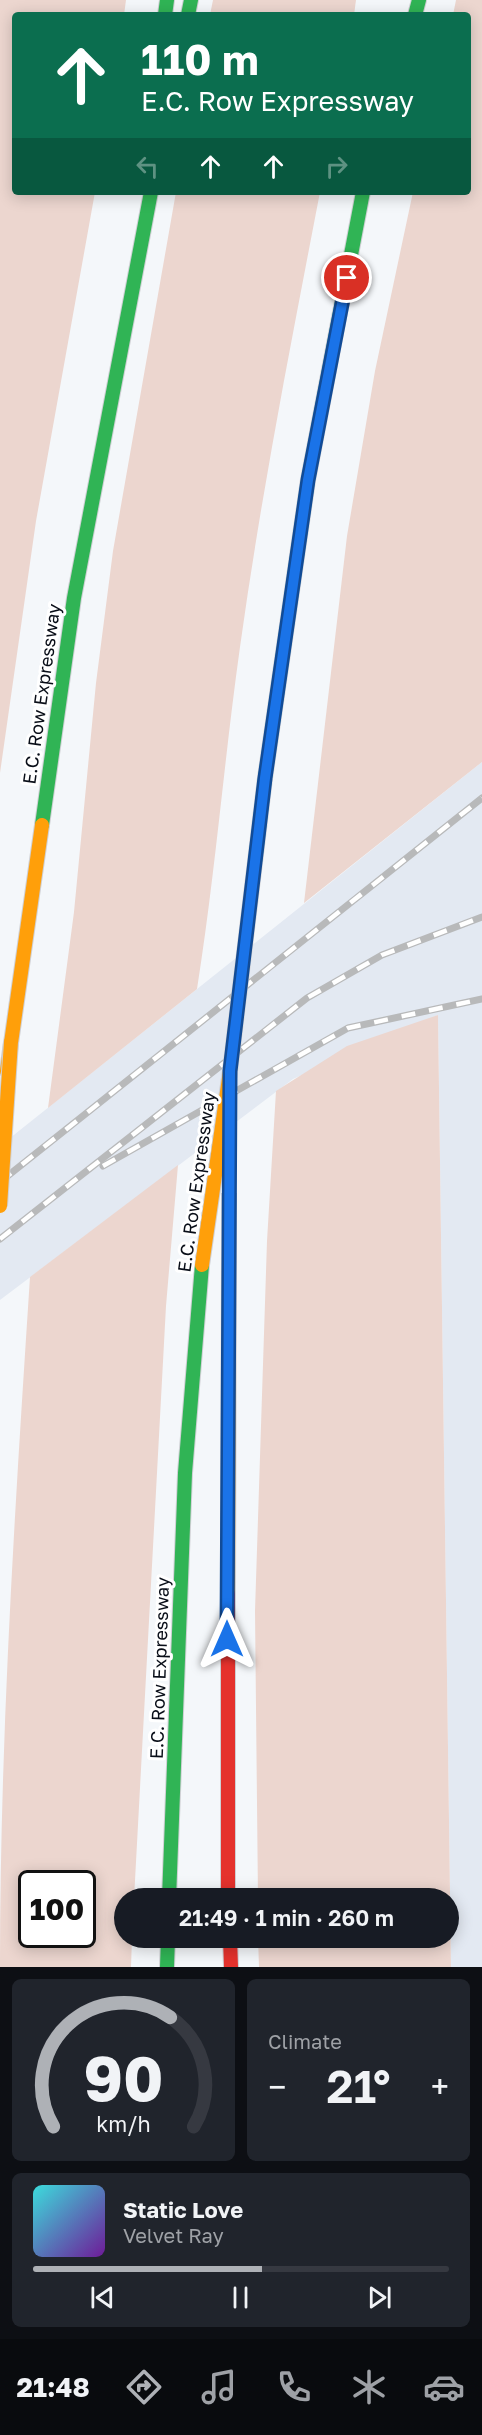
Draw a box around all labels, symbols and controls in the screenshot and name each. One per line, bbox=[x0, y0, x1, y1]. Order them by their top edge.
text: 110 m bbox=[141, 34, 259, 84]
icon: ahead bbox=[42, 36, 120, 114]
text: E.C. Row Expressway bbox=[141, 85, 414, 117]
icon: left bbox=[131, 150, 164, 183]
icon: ahead bbox=[194, 150, 227, 183]
icon: ahead bbox=[257, 150, 290, 183]
icon: right bbox=[320, 150, 353, 183]
pin bbox=[321, 252, 372, 303]
icon: arrive bbox=[330, 261, 363, 294]
street label: E.C. Row Expressway bbox=[17, 602, 65, 785]
street label: E.C. Row Expressway bbox=[172, 1090, 220, 1273]
street label: E.C. Row Expressway bbox=[145, 1577, 173, 1759]
position arrow bbox=[195, 1607, 259, 1671]
speed limit sign: 100 bbox=[18, 1870, 96, 1948]
text: 21:49 · 1 min · 260 m bbox=[179, 1904, 394, 1931]
text: Climate bbox=[268, 2029, 342, 2053]
text: 90 bbox=[83, 2040, 164, 2115]
text: 21° bbox=[327, 2059, 390, 2113]
text: − bbox=[268, 2067, 286, 2106]
text: + bbox=[431, 2067, 449, 2106]
text: km/h bbox=[96, 2111, 151, 2137]
text: Static Love bbox=[123, 2196, 243, 2223]
text: Velvet Ray bbox=[123, 2223, 224, 2247]
icon: previous bbox=[86, 2281, 119, 2314]
icon: pause bbox=[224, 2281, 257, 2314]
icon: next bbox=[363, 2281, 396, 2314]
icon: directions bbox=[123, 2366, 165, 2408]
icon: music bbox=[198, 2366, 240, 2408]
icon: phone bbox=[273, 2366, 315, 2408]
icon: climate bbox=[348, 2366, 390, 2408]
icon: car bbox=[423, 2366, 465, 2408]
text: 21:48 bbox=[17, 2371, 90, 2403]

